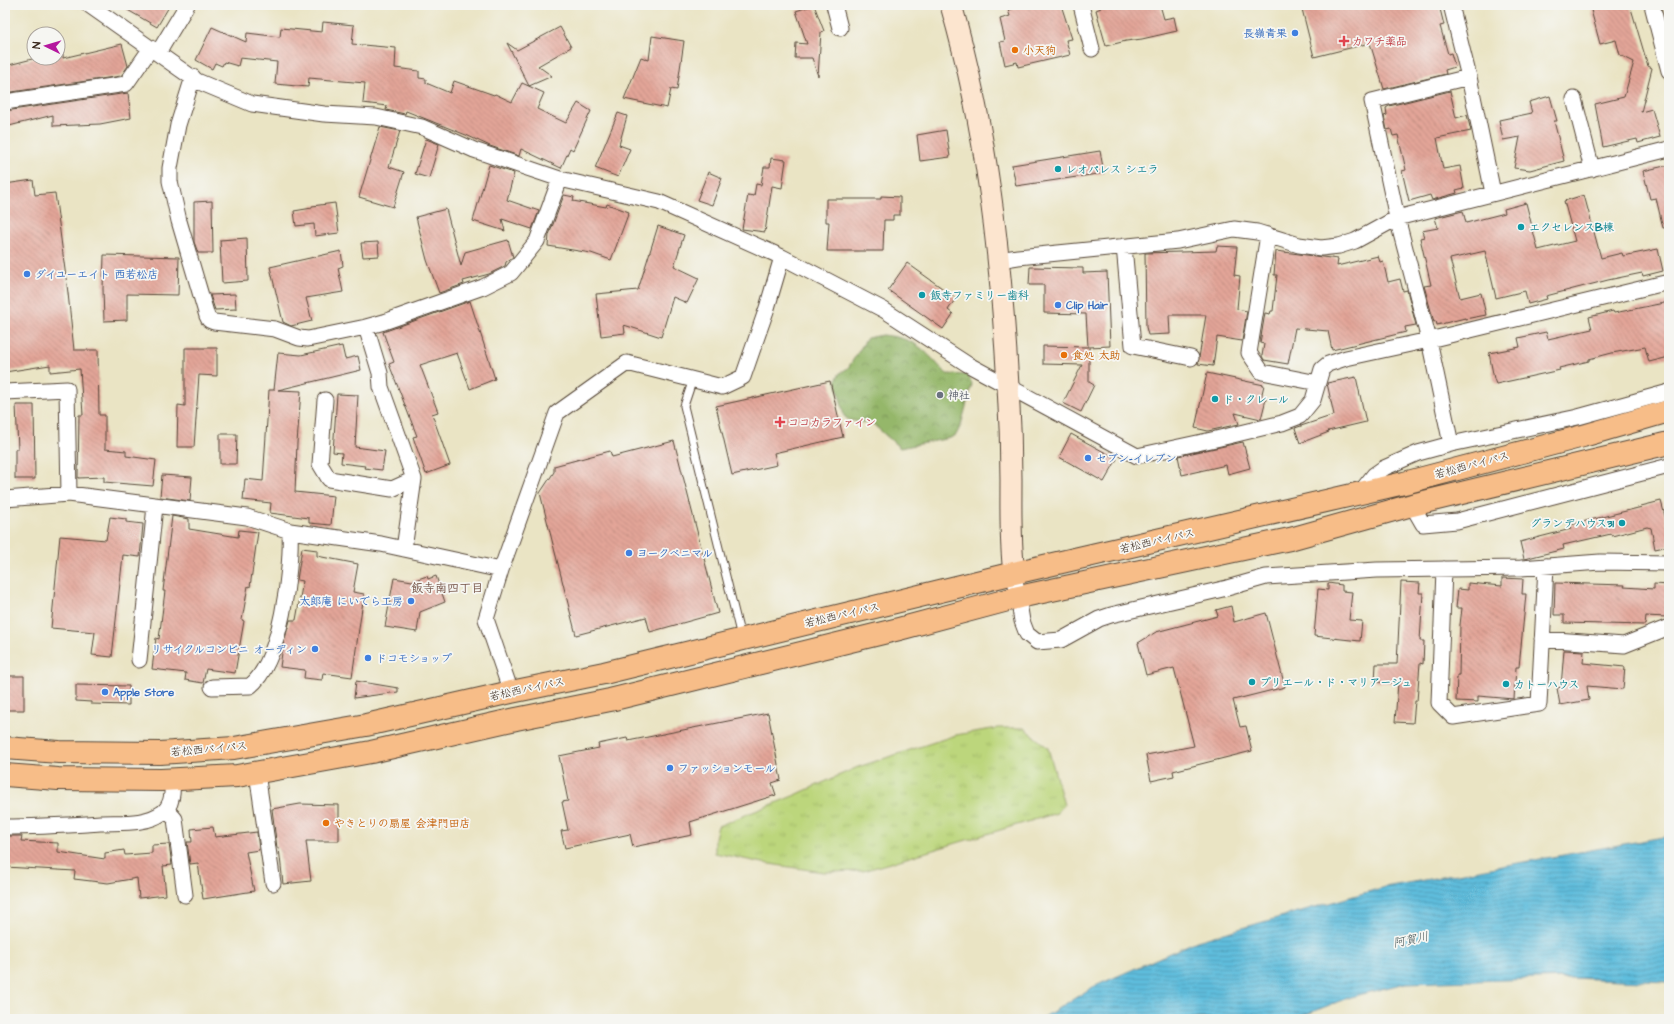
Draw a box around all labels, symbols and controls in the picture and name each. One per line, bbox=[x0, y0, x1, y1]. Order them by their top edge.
north arrow bbox=[26, 26, 66, 66]
place label: 長嶺青果 bbox=[1243, 26, 1287, 41]
marker: 長嶺青果 bbox=[1290, 28, 1300, 38]
place label: カワチ薬品 bbox=[1352, 34, 1407, 49]
marker: カワチ薬品 bbox=[1339, 36, 1349, 46]
text: N bbox=[29, 41, 44, 49]
place label: 小天狗 bbox=[1023, 43, 1056, 58]
marker: 小天狗 bbox=[1010, 45, 1020, 55]
place label: レオパレス シエラ bbox=[1066, 162, 1158, 177]
marker: レオパレス シエラ bbox=[1053, 164, 1063, 174]
place label: エクセレンスB棟 bbox=[1529, 220, 1615, 235]
marker: エクセレンスB棟 bbox=[1516, 222, 1526, 232]
place label: ダイユーエイト 西若松店 bbox=[35, 267, 158, 282]
marker: ダイユーエイト 西若松店 bbox=[22, 269, 32, 279]
place label: 飯寺ファミリー歯科 bbox=[930, 288, 1029, 303]
marker: 飯寺ファミリー歯科 bbox=[917, 290, 927, 300]
place label: Clip Hair bbox=[1066, 298, 1109, 314]
marker: Clip Hair bbox=[1053, 300, 1063, 310]
place label: 食処 太助 bbox=[1072, 348, 1120, 363]
marker: 食処 太助 bbox=[1059, 350, 1069, 360]
place label: 神社 bbox=[948, 388, 970, 403]
marker: 神社 bbox=[935, 390, 945, 400]
place label: ド・クレール bbox=[1223, 392, 1289, 407]
marker: ド・クレール bbox=[1210, 394, 1220, 404]
place label: ココカラファイン bbox=[788, 415, 876, 430]
marker: ココカラファイン bbox=[775, 417, 785, 427]
street label: 若松西バイパス bbox=[1433, 448, 1511, 482]
place label: セブン-イレブン bbox=[1096, 451, 1176, 466]
marker: セブン-イレブン bbox=[1083, 453, 1093, 463]
place label: グランデハウス31 bbox=[1530, 516, 1615, 531]
marker: グランデハウス31 bbox=[1617, 518, 1627, 528]
street label: 若松西バイパス bbox=[1118, 525, 1196, 557]
place label: ヨークベニマル bbox=[637, 546, 713, 561]
marker: ヨークベニマル bbox=[624, 548, 634, 558]
district label: 飯寺南四丁目 bbox=[411, 580, 483, 597]
place label: 太郎庵 にいでら工房 bbox=[299, 594, 403, 609]
marker: 太郎庵 にいでら工房 bbox=[406, 596, 416, 606]
street label: 若松西バイパス bbox=[803, 599, 881, 631]
place label: リサイクルコンビニ オーディン bbox=[151, 642, 307, 657]
marker: リサイクルコンビニ オーディン bbox=[310, 644, 320, 654]
place label: ドコモショップ bbox=[376, 651, 452, 666]
marker: ドコモショップ bbox=[363, 653, 373, 663]
street label: 若松西バイパス bbox=[488, 674, 566, 704]
place label: プリエール・ド・マリアージュ bbox=[1260, 675, 1412, 690]
marker: プリエール・ド・マリアージュ bbox=[1247, 677, 1257, 687]
place label: カトーハウス bbox=[1514, 677, 1579, 692]
marker: カトーハウス bbox=[1501, 679, 1511, 689]
place label: Apple Store bbox=[113, 685, 174, 701]
marker: Apple Store bbox=[100, 687, 110, 697]
street label: 若松西バイパス bbox=[170, 738, 248, 760]
place label: ファッションモール bbox=[678, 761, 776, 776]
marker: ファッションモール bbox=[665, 763, 675, 773]
place label: やきとりの扇屋 会津門田店 bbox=[334, 816, 470, 831]
marker: やきとりの扇屋 会津門田店 bbox=[321, 818, 331, 828]
water label: 阿賀川 bbox=[1392, 928, 1430, 952]

